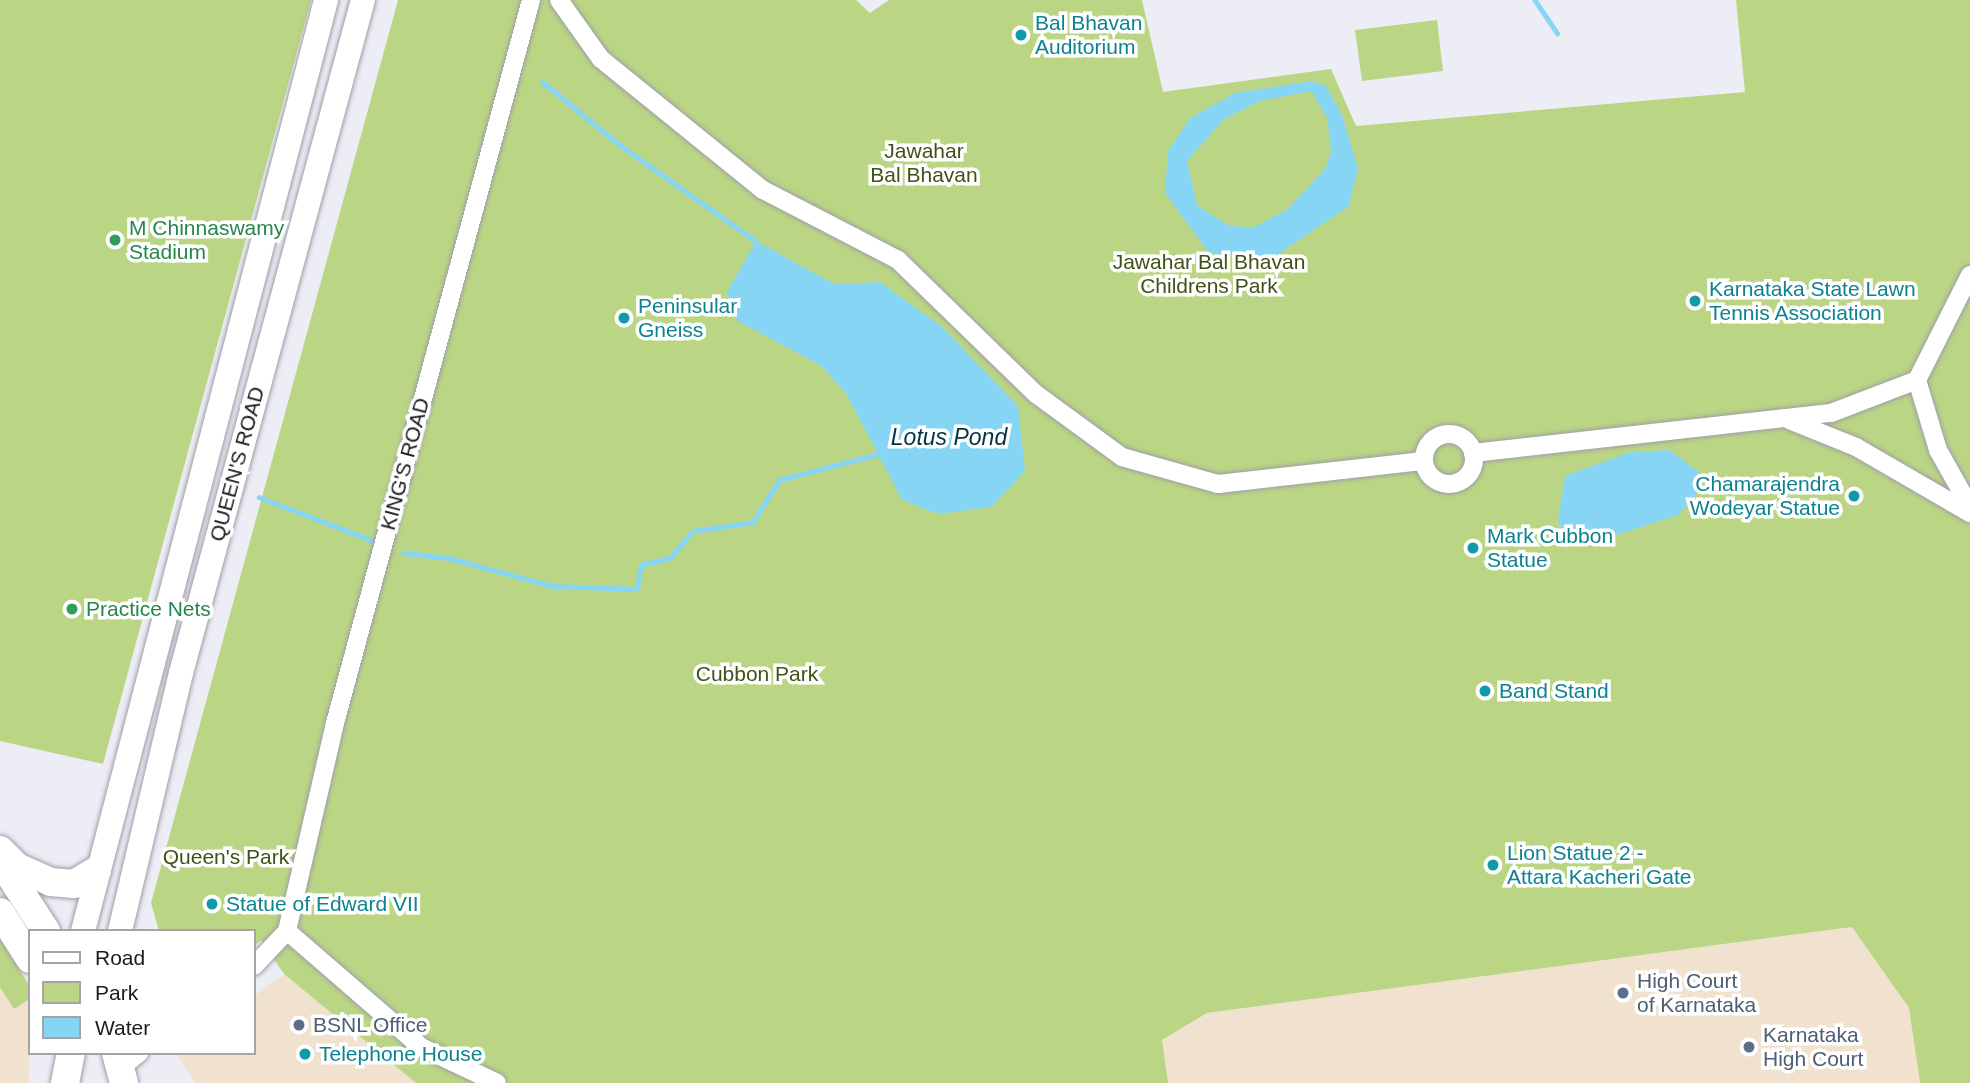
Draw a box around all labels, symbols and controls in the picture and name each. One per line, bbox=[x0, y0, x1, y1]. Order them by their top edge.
place label: Bal Bhavan Auditorium bbox=[1035, 10, 1142, 60]
marker: Bal Bhavan Auditorium bbox=[1013, 27, 1029, 43]
park label: Jawahar Bal Bhavan bbox=[870, 138, 978, 188]
place label: M Chinnaswamy Stadium bbox=[129, 215, 284, 265]
marker: M Chinnaswamy Stadium bbox=[107, 232, 123, 248]
park label: Jawahar Bal Bhavan Childrens Park bbox=[1113, 249, 1305, 299]
place label: Karnataka State Lawn Tennis Association bbox=[1709, 276, 1916, 326]
place label: Peninsular Gneiss bbox=[638, 293, 737, 343]
marker: Karnataka State Lawn Tennis Association bbox=[1687, 293, 1703, 309]
marker: Peninsular Gneiss bbox=[616, 310, 632, 326]
street label: QUEEN'S ROAD bbox=[204, 384, 270, 544]
street label: KING'S ROAD bbox=[375, 395, 435, 533]
water label: Lotus Pond bbox=[891, 423, 1007, 451]
place label: Chamarajendra Wodeyar Statue bbox=[1690, 471, 1840, 521]
marker: Chamarajendra Wodeyar Statue bbox=[1846, 488, 1862, 504]
place label: Mark Cubbon Statue bbox=[1487, 523, 1613, 573]
marker: Mark Cubbon Statue bbox=[1465, 540, 1481, 556]
place label: Practice Nets bbox=[86, 596, 211, 622]
marker: Practice Nets bbox=[64, 601, 80, 617]
park label: Cubbon Park bbox=[696, 661, 818, 687]
place label: Band Stand bbox=[1499, 678, 1609, 704]
marker: Band Stand bbox=[1477, 683, 1493, 699]
place label: Lion Statue 2 - Attara Kacheri Gate bbox=[1507, 840, 1691, 890]
park label: Queen's Park bbox=[163, 844, 289, 870]
marker: Lion Statue 2 - Attara Kacheri Gate bbox=[1485, 857, 1501, 873]
place label: Statue of Edward VII bbox=[226, 891, 419, 917]
marker: Statue of Edward VII bbox=[204, 896, 220, 912]
legend bbox=[28, 929, 256, 1055]
text: Road bbox=[95, 946, 145, 969]
place label: High Court of Karnataka bbox=[1637, 968, 1756, 1018]
text: Park bbox=[95, 981, 138, 1004]
marker: High Court of Karnataka bbox=[1615, 985, 1631, 1001]
place label: BSNL Office bbox=[313, 1012, 428, 1038]
text: Water bbox=[95, 1016, 150, 1039]
marker: BSNL Office bbox=[291, 1017, 307, 1033]
place label: Karnataka High Court bbox=[1763, 1022, 1863, 1072]
marker: Karnataka High Court bbox=[1741, 1039, 1757, 1055]
place label: Telephone House bbox=[319, 1041, 482, 1067]
marker: Telephone House bbox=[297, 1046, 313, 1062]

